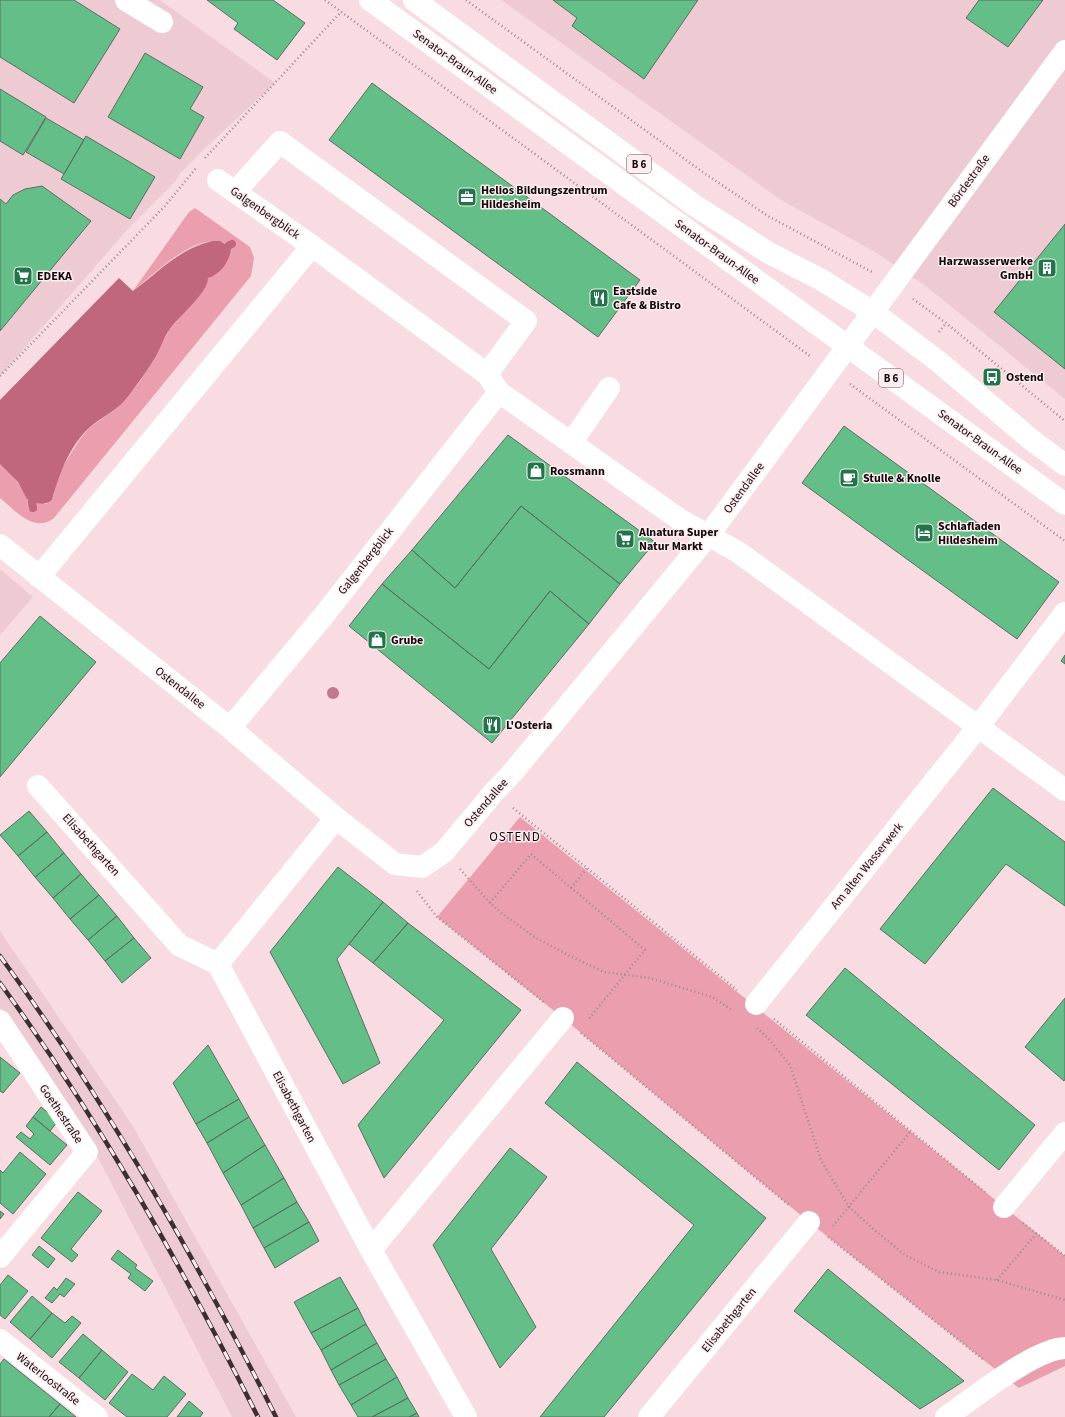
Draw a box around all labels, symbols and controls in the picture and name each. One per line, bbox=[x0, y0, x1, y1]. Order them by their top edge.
street label: Senator-Braun-Allee bbox=[409, 25, 501, 99]
street label: Bördestraße bbox=[944, 151, 994, 211]
road number: B 6 bbox=[627, 155, 651, 173]
place label: Helios Bildungszentrum Hildesheim bbox=[481, 182, 608, 213]
street label: Galgenbergblick bbox=[227, 183, 303, 243]
office icon: Helios Bildungszentrum Hildesheim bbox=[456, 186, 478, 208]
street label: Senator-Braun-Allee bbox=[671, 215, 763, 289]
place label: Harzwasserwerke GmbH bbox=[939, 253, 1033, 284]
building icon: Harzwasserwerke GmbH bbox=[1036, 257, 1058, 279]
supermarket icon: EDEKA bbox=[12, 265, 34, 287]
place label: EDEKA bbox=[37, 268, 72, 285]
place label: Eastside Cafe & Bistro bbox=[613, 283, 681, 314]
restaurant icon: Eastside Cafe & Bistro bbox=[588, 287, 610, 309]
bus stop icon: Ostend bbox=[981, 366, 1003, 388]
road number: B 6 bbox=[879, 369, 903, 387]
place label: Ostend bbox=[1006, 369, 1044, 386]
street label: Senator-Braun-Allee bbox=[934, 405, 1026, 479]
street label: Ostendallee bbox=[720, 459, 769, 517]
shop icon: Rossmann bbox=[525, 460, 547, 482]
place label: Rossmann bbox=[550, 463, 605, 480]
cafe icon: Stulle & Knolle bbox=[838, 467, 860, 489]
place label: Stulle & Knolle bbox=[863, 470, 941, 487]
place label: Schlafladen Hildesheim bbox=[938, 518, 1001, 549]
hotel icon: Schlafladen Hildesheim bbox=[913, 522, 935, 544]
street label: Galgenbergblick bbox=[334, 524, 398, 598]
place label: Alnatura Super Natur Markt bbox=[638, 524, 718, 555]
supermarket icon: Alnatura Super Natur Markt bbox=[614, 528, 636, 550]
shop icon: Grube bbox=[366, 629, 388, 651]
place label: Grube bbox=[391, 632, 423, 649]
street label: Ostendallee bbox=[151, 663, 209, 713]
restaurant icon: L'Osteria bbox=[481, 714, 503, 736]
place label: L'Osteria bbox=[506, 717, 552, 734]
street label: Ostendallee bbox=[460, 775, 512, 831]
street label: Elisabethgarten bbox=[58, 810, 124, 880]
street label: Am alten Wasserwerk bbox=[827, 819, 907, 913]
district label: OSTEND bbox=[489, 828, 541, 846]
street label: Elisabethgarten bbox=[268, 1068, 320, 1146]
street label: Goethestraße bbox=[35, 1081, 87, 1147]
street label: Elisabethgarten bbox=[698, 1284, 760, 1356]
street label: Waterloostraße bbox=[13, 1349, 84, 1409]

